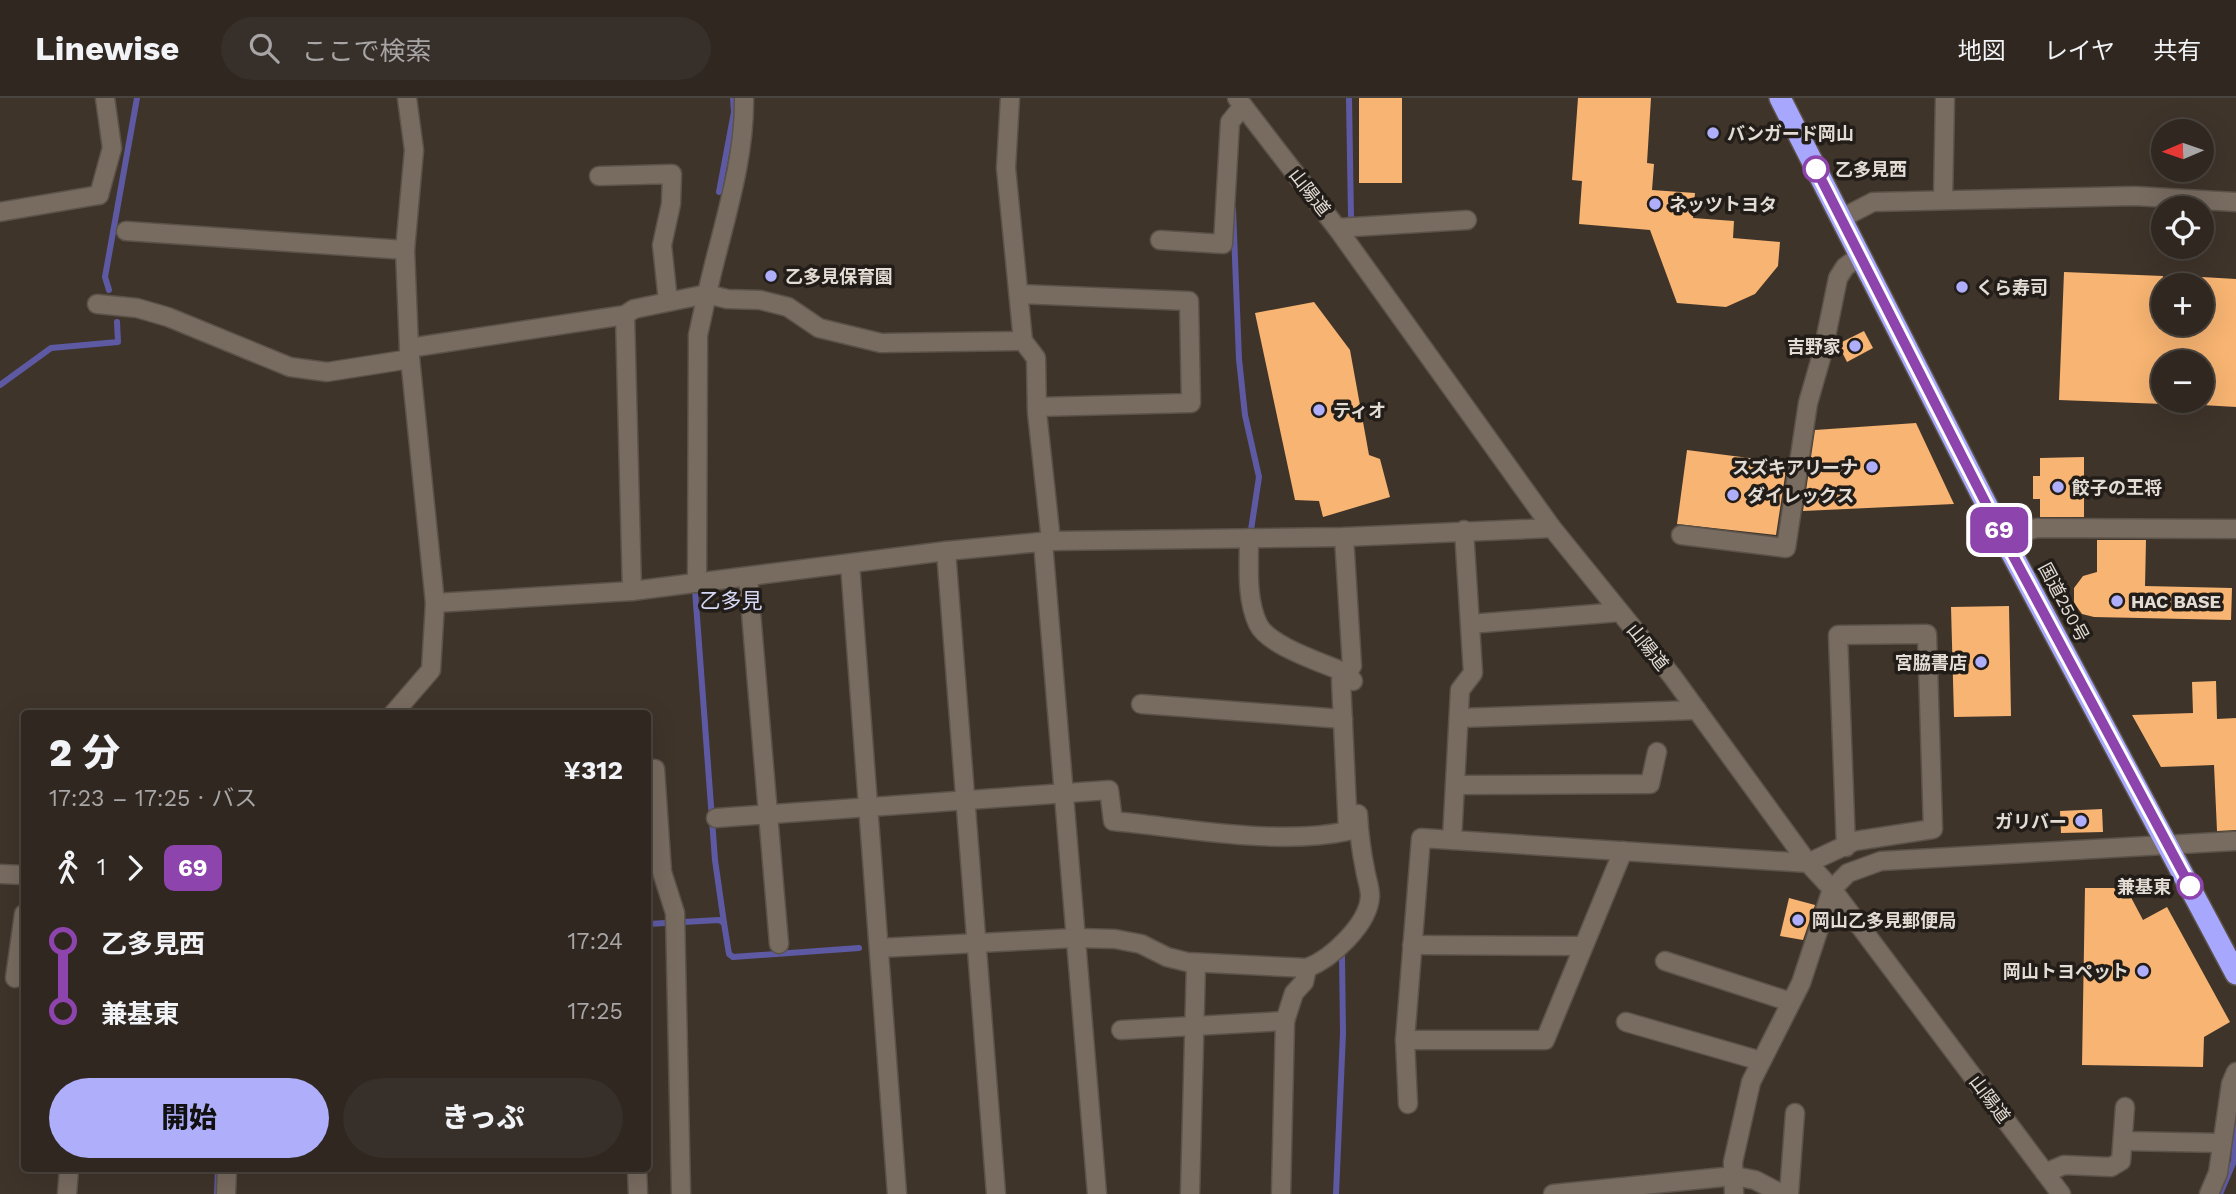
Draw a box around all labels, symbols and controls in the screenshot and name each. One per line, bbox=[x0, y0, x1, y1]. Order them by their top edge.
search box bbox=[221, 17, 711, 80]
text: Linewise bbox=[35, 29, 179, 68]
icon: search bbox=[245, 29, 283, 67]
text: ここで検索 bbox=[301, 36, 431, 66]
text: 地図 bbox=[1958, 37, 2006, 65]
text: レイヤ bbox=[2044, 37, 2115, 65]
text: 共有 bbox=[2153, 37, 2201, 65]
north arrow bbox=[2151, 119, 2214, 182]
map controls bbox=[2151, 119, 2214, 413]
place label: バンガード岡山 bbox=[1727, 123, 1854, 144]
marker: バンガード岡山 bbox=[1705, 125, 1721, 141]
marker: 乙多見西 bbox=[1803, 156, 1829, 182]
place label: 乙多見西 bbox=[1835, 159, 1907, 180]
street label: 山陽道 bbox=[1285, 164, 1335, 220]
place label: ネッツトヨタ bbox=[1669, 194, 1777, 215]
marker: ネッツトヨタ bbox=[1647, 196, 1663, 212]
button: locate bbox=[2151, 196, 2214, 259]
place label: 乙多見保育園 bbox=[785, 266, 893, 287]
marker: 乙多見保育園 bbox=[763, 268, 779, 284]
button: + bbox=[2151, 273, 2214, 336]
place label: くら寿司 bbox=[1976, 277, 2048, 298]
marker: くら寿司 bbox=[1954, 279, 1970, 295]
place label: 吉野家 bbox=[1787, 336, 1841, 357]
marker: 吉野家 bbox=[1847, 338, 1863, 354]
button: − bbox=[2151, 350, 2214, 413]
place label: ティオ bbox=[1333, 400, 1386, 421]
marker: ティオ bbox=[1311, 402, 1327, 418]
place label: スズキアリーナ bbox=[1732, 457, 1858, 478]
marker: スズキアリーナ bbox=[1864, 459, 1880, 475]
place label: 餃子の王将 bbox=[2071, 477, 2162, 498]
marker: 餃子の王将 bbox=[2050, 479, 2066, 495]
place label: ダイレックス bbox=[1747, 485, 1854, 506]
marker: ダイレックス bbox=[1725, 487, 1741, 503]
line badge: 69 bbox=[1968, 507, 2030, 553]
text: 69 bbox=[1984, 516, 2014, 544]
street label: 国道250号 bbox=[2035, 559, 2093, 645]
district label: 乙多見 bbox=[700, 588, 763, 613]
place label: HAC BASE bbox=[2131, 591, 2221, 612]
marker: HAC BASE bbox=[2109, 593, 2125, 609]
street label: 山陽道 bbox=[1623, 619, 1673, 675]
place label: 宮脇書店 bbox=[1895, 652, 1967, 673]
marker: 宮脇書店 bbox=[1973, 654, 1989, 670]
text: 2 分 bbox=[49, 731, 120, 775]
text: ¥312 bbox=[564, 755, 623, 785]
text: 17:23 – 17:25 · バス bbox=[49, 785, 257, 812]
place label: ガリバー bbox=[1995, 811, 2067, 832]
marker: ガリバー bbox=[2073, 813, 2089, 829]
icon: walk bbox=[49, 849, 87, 887]
icon: forward bbox=[116, 849, 154, 887]
text: 1 bbox=[97, 854, 106, 881]
text: 69 bbox=[178, 854, 208, 882]
marker: 兼基東 bbox=[2177, 873, 2203, 899]
place label: 兼基東 bbox=[2117, 876, 2171, 897]
place label: 岡山乙多見郵便局 bbox=[1812, 910, 1956, 931]
marker: 岡山乙多見郵便局 bbox=[1790, 912, 1806, 928]
text: 17:24 bbox=[568, 928, 623, 955]
text: 乙多見西 bbox=[101, 929, 205, 959]
place label: 岡山トヨペット bbox=[2003, 961, 2129, 982]
marker: 岡山トヨペット bbox=[2135, 963, 2151, 979]
text: 17:25 bbox=[568, 998, 623, 1025]
text: 兼基東 bbox=[101, 999, 179, 1029]
street label: 山陽道 bbox=[1965, 1071, 2015, 1127]
button: 開始 bbox=[49, 1078, 329, 1158]
button: きっぷ bbox=[343, 1078, 623, 1158]

